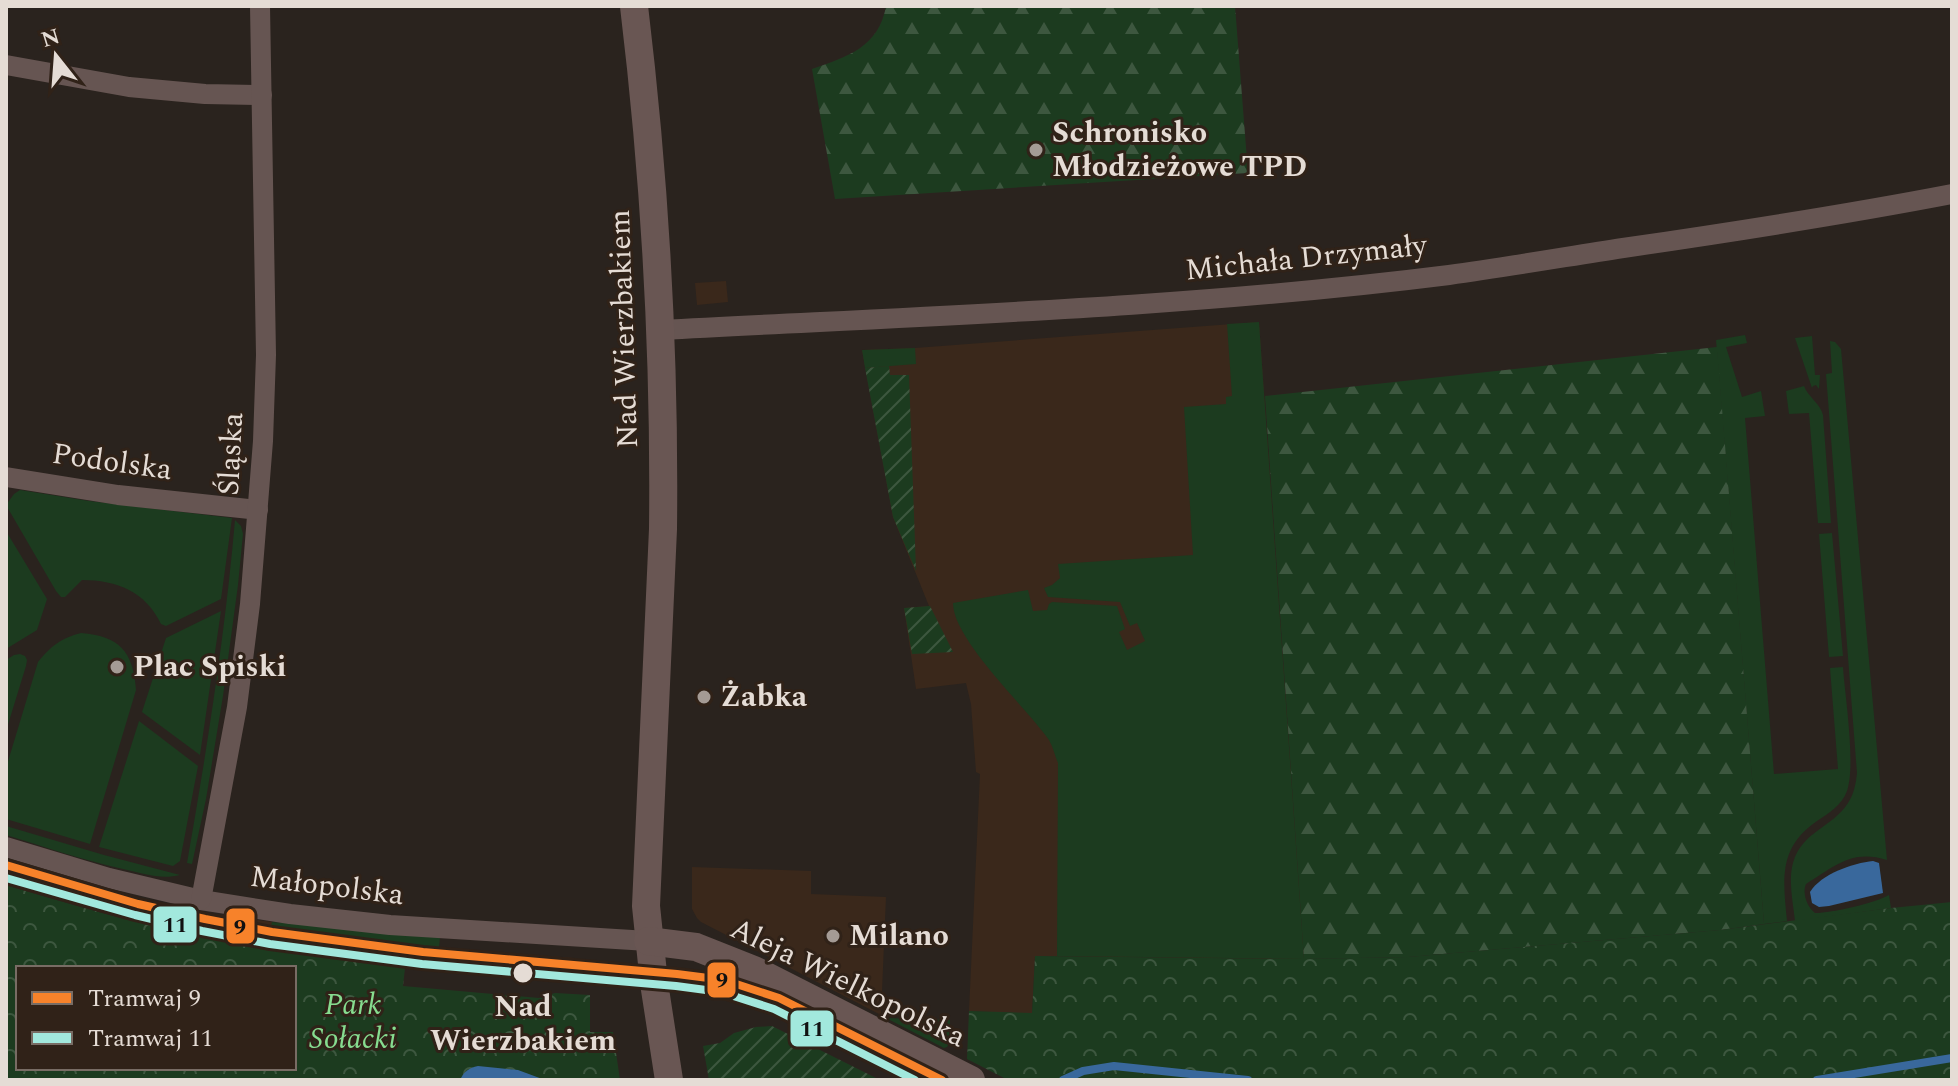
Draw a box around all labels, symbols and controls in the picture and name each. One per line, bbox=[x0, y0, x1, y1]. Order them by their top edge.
north arrow bbox=[16, 16, 96, 96]
text: N bbox=[37, 20, 64, 57]
place label: Schronisko Młodzieżowe TPD bbox=[1052, 110, 1307, 190]
marker: Schronisko Młodzieżowe TPD bbox=[1027, 141, 1045, 159]
street label: Nad Wierzbakiem bbox=[597, 209, 651, 449]
street label: Michała Drzymały bbox=[1183, 222, 1431, 294]
street label: Śląska bbox=[206, 411, 256, 497]
street label: Podolska bbox=[49, 431, 175, 493]
place label: Plac Spiski bbox=[133, 644, 287, 690]
marker: Plac Spiski bbox=[108, 658, 126, 676]
place label: Żabka bbox=[720, 674, 808, 720]
marker: Żabka bbox=[695, 688, 713, 706]
street label: Małopolska bbox=[248, 854, 407, 918]
line badge: 11 bbox=[152, 905, 198, 944]
street label: Aleja Wielkopolska bbox=[722, 906, 974, 1060]
line badge: 9 bbox=[225, 907, 256, 945]
text: 11 bbox=[163, 909, 187, 942]
text: 9 bbox=[234, 911, 246, 944]
place label: Milano bbox=[849, 913, 949, 959]
marker: Milano bbox=[824, 927, 842, 945]
marker: Nad Wierzbakiem bbox=[511, 961, 535, 985]
line badge: 9 bbox=[706, 961, 737, 999]
text: 9 bbox=[716, 964, 728, 997]
legend bbox=[16, 966, 296, 1070]
text: Tramwaj 9 bbox=[88, 981, 201, 1017]
park label: Park Sołacki bbox=[309, 982, 397, 1062]
place label: Nad Wierzbakiem bbox=[430, 984, 616, 1064]
line badge: 11 bbox=[789, 1009, 835, 1048]
text: 11 bbox=[800, 1013, 824, 1046]
text: Tramwaj 11 bbox=[88, 1021, 213, 1057]

